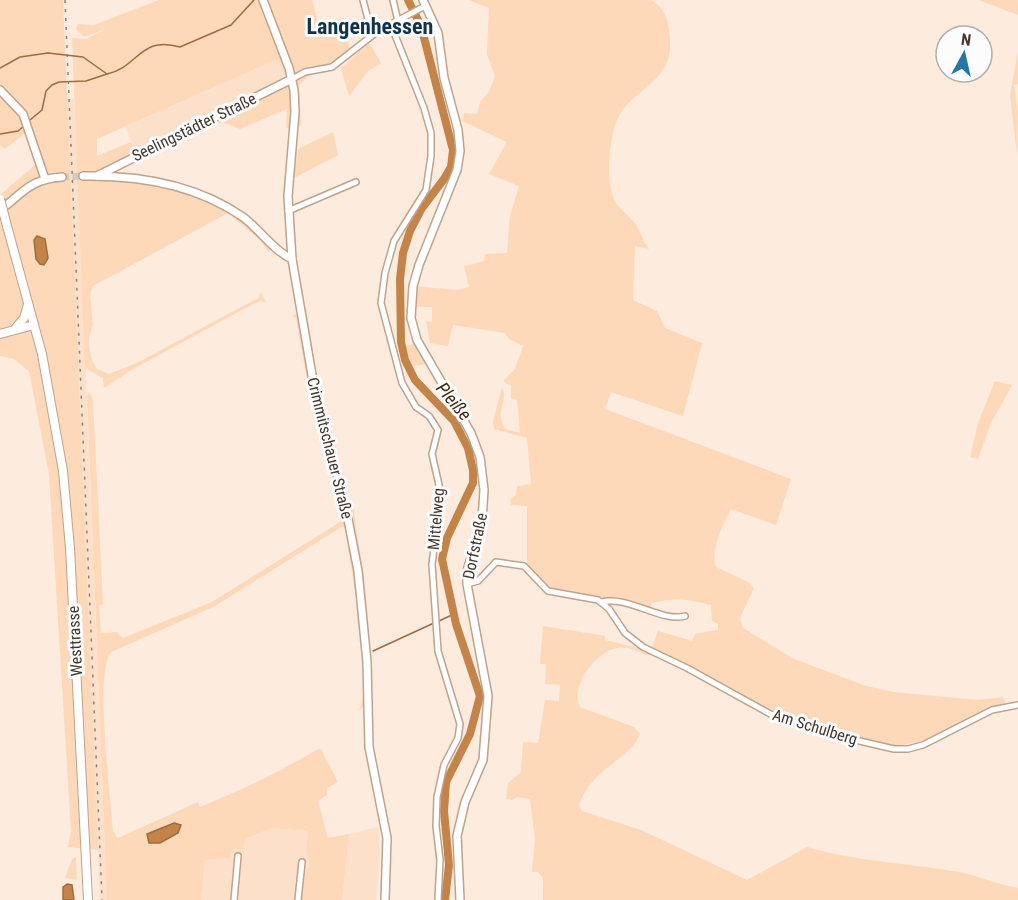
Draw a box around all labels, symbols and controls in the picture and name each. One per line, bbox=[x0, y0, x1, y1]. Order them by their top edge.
district label: Langenhessen bbox=[307, 14, 433, 39]
north arrow bbox=[934, 24, 994, 84]
text: N bbox=[960, 30, 972, 50]
street label: Seelingstädter Straße bbox=[129, 89, 259, 165]
street label: Crimmitschauer Straße bbox=[303, 375, 357, 521]
water label: Pleiße bbox=[432, 378, 476, 424]
street label: Mittelweg bbox=[424, 487, 448, 551]
street label: Dorfstraße bbox=[459, 511, 491, 581]
street label: Westtrasse bbox=[64, 605, 86, 677]
street label: Am Schulberg bbox=[770, 705, 860, 749]

